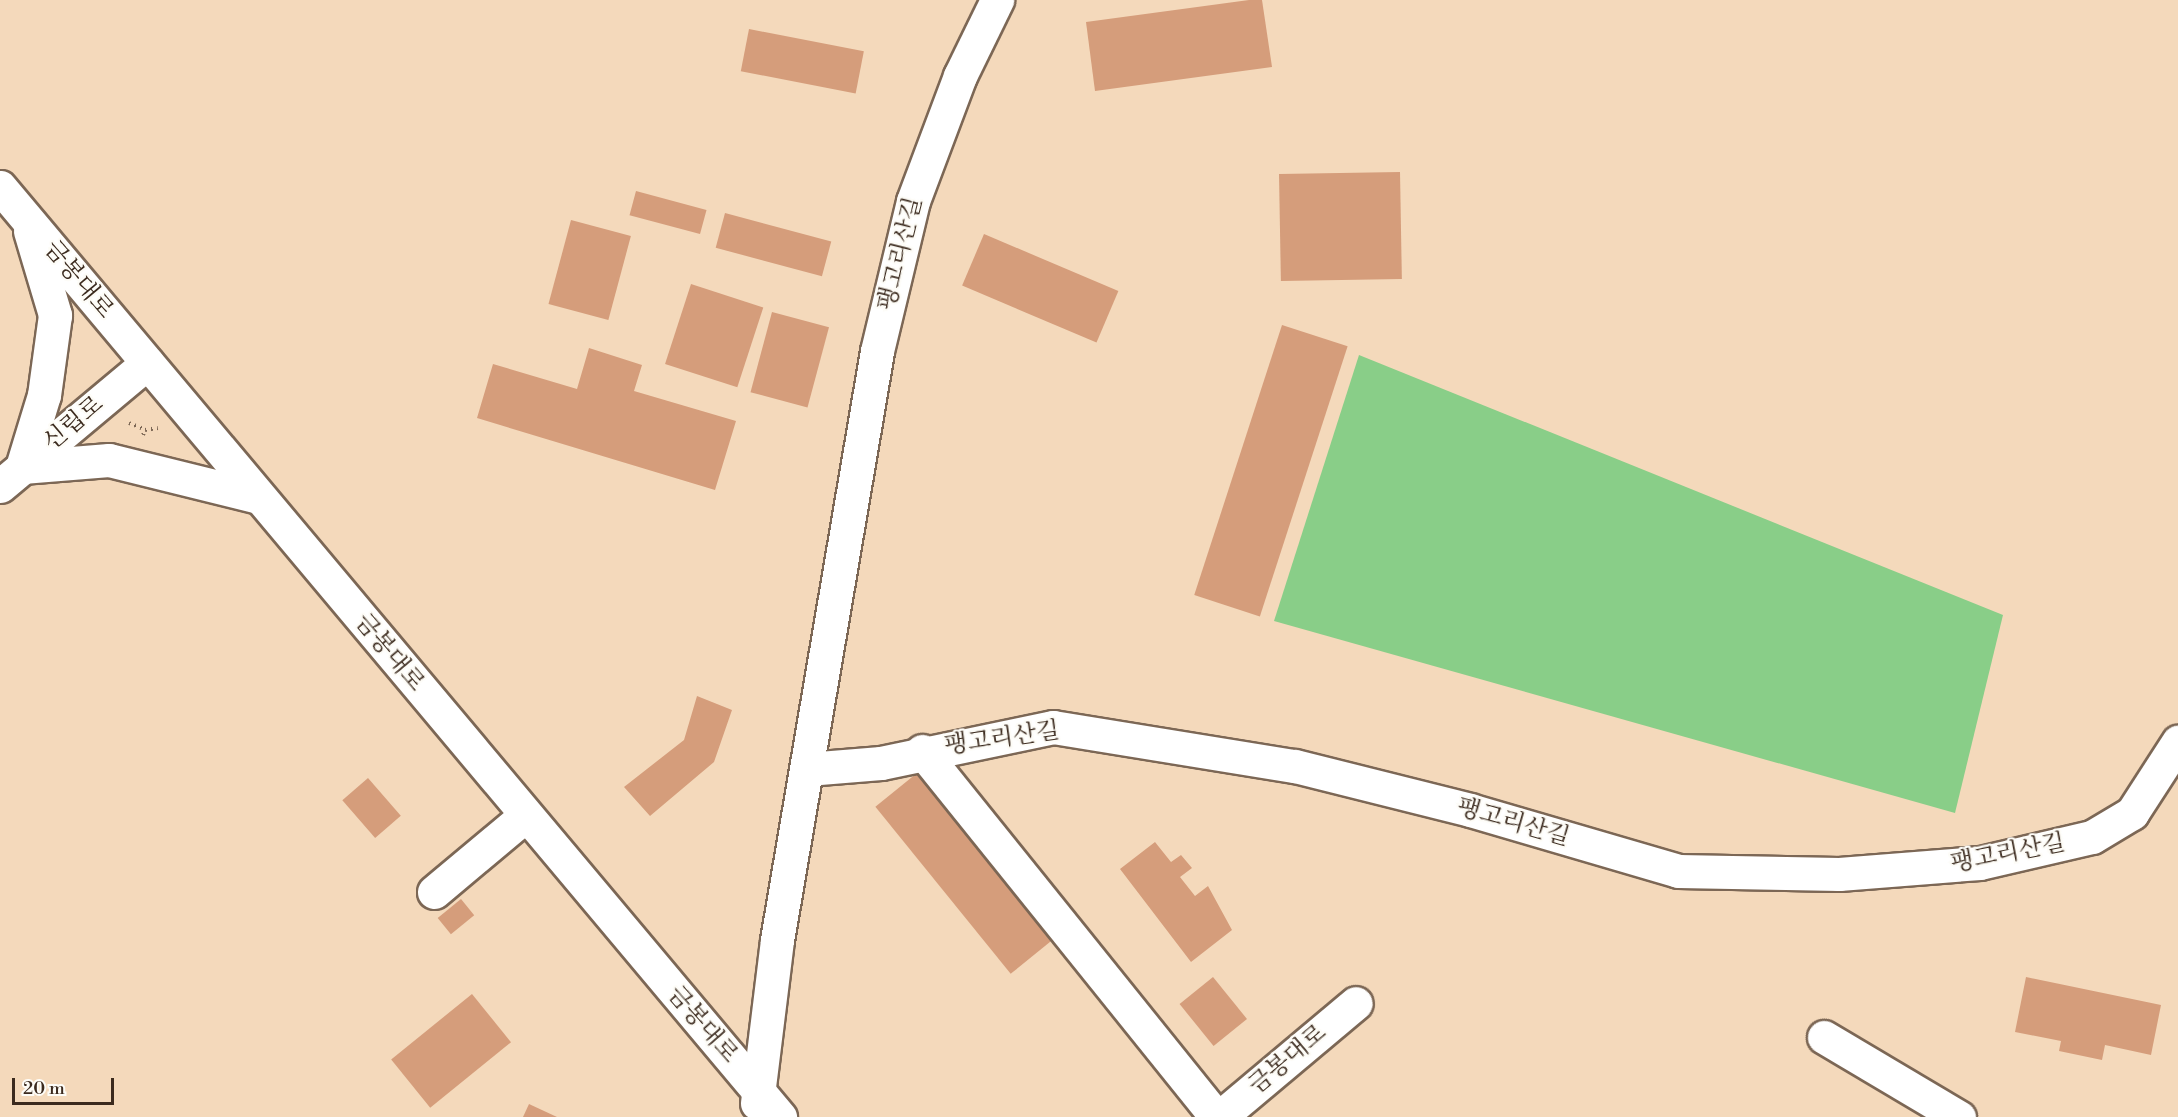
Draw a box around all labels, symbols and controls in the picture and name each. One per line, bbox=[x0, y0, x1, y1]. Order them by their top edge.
street label: 팽고리산길 bbox=[873, 194, 929, 314]
street label: 금봉대로 bbox=[37, 235, 119, 325]
street label: 신립로 bbox=[38, 391, 110, 457]
street label: 금봉대로 bbox=[348, 608, 430, 698]
street label: 팽고리산길 bbox=[943, 717, 1061, 761]
street label: 팽고리산길 bbox=[1453, 793, 1573, 853]
street label: 팽고리산길 bbox=[1948, 829, 2068, 879]
street label: 금봉대로 bbox=[661, 981, 743, 1069]
street label: 금봉대로 bbox=[1243, 1019, 1333, 1101]
scale bar bbox=[15, 1066, 117, 1104]
text: 20 m bbox=[23, 1077, 65, 1100]

